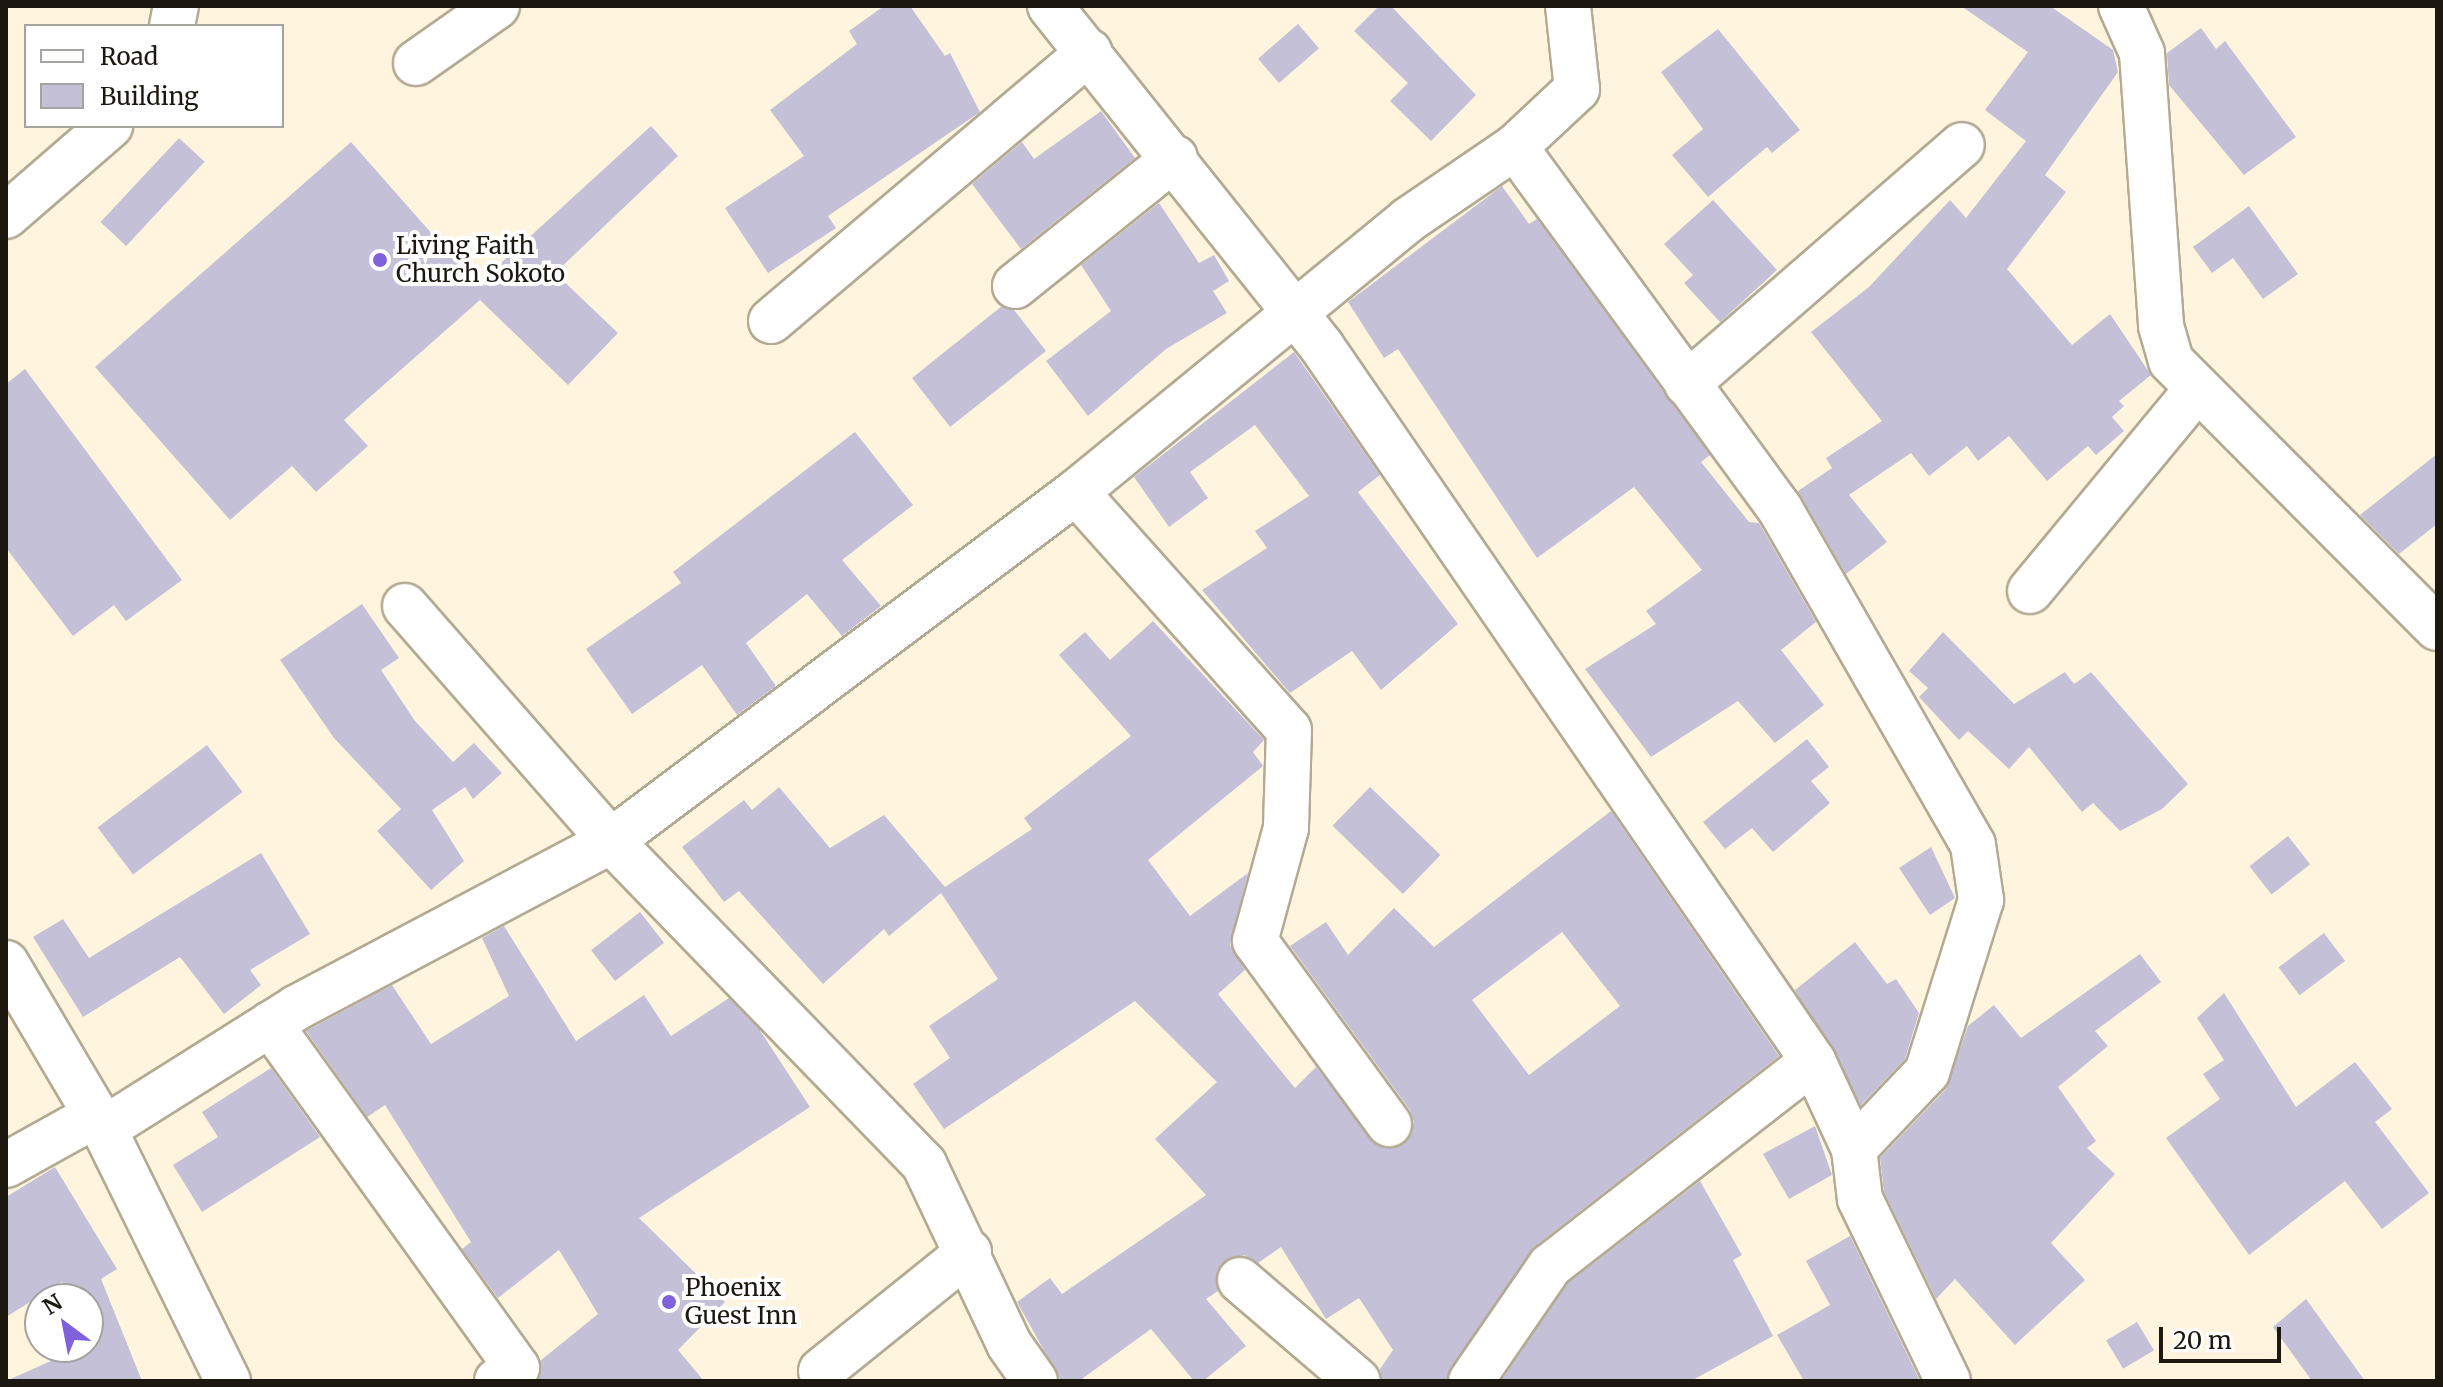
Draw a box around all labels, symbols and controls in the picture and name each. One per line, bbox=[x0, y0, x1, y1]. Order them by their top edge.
legend bbox=[24, 24, 284, 128]
text: Road bbox=[100, 41, 158, 72]
text: Building bbox=[100, 81, 199, 112]
place label: Living Faith Church Sokoto bbox=[396, 232, 565, 288]
marker: Living Faith Church Sokoto bbox=[371, 251, 389, 269]
place label: Phoenix Guest Inn bbox=[685, 1274, 797, 1330]
north arrow bbox=[24, 1283, 104, 1363]
text: N bbox=[38, 1288, 67, 1321]
marker: Phoenix Guest Inn bbox=[660, 1293, 678, 1311]
scale bar bbox=[2163, 1311, 2285, 1361]
text: 20 m bbox=[2173, 1325, 2232, 1356]

